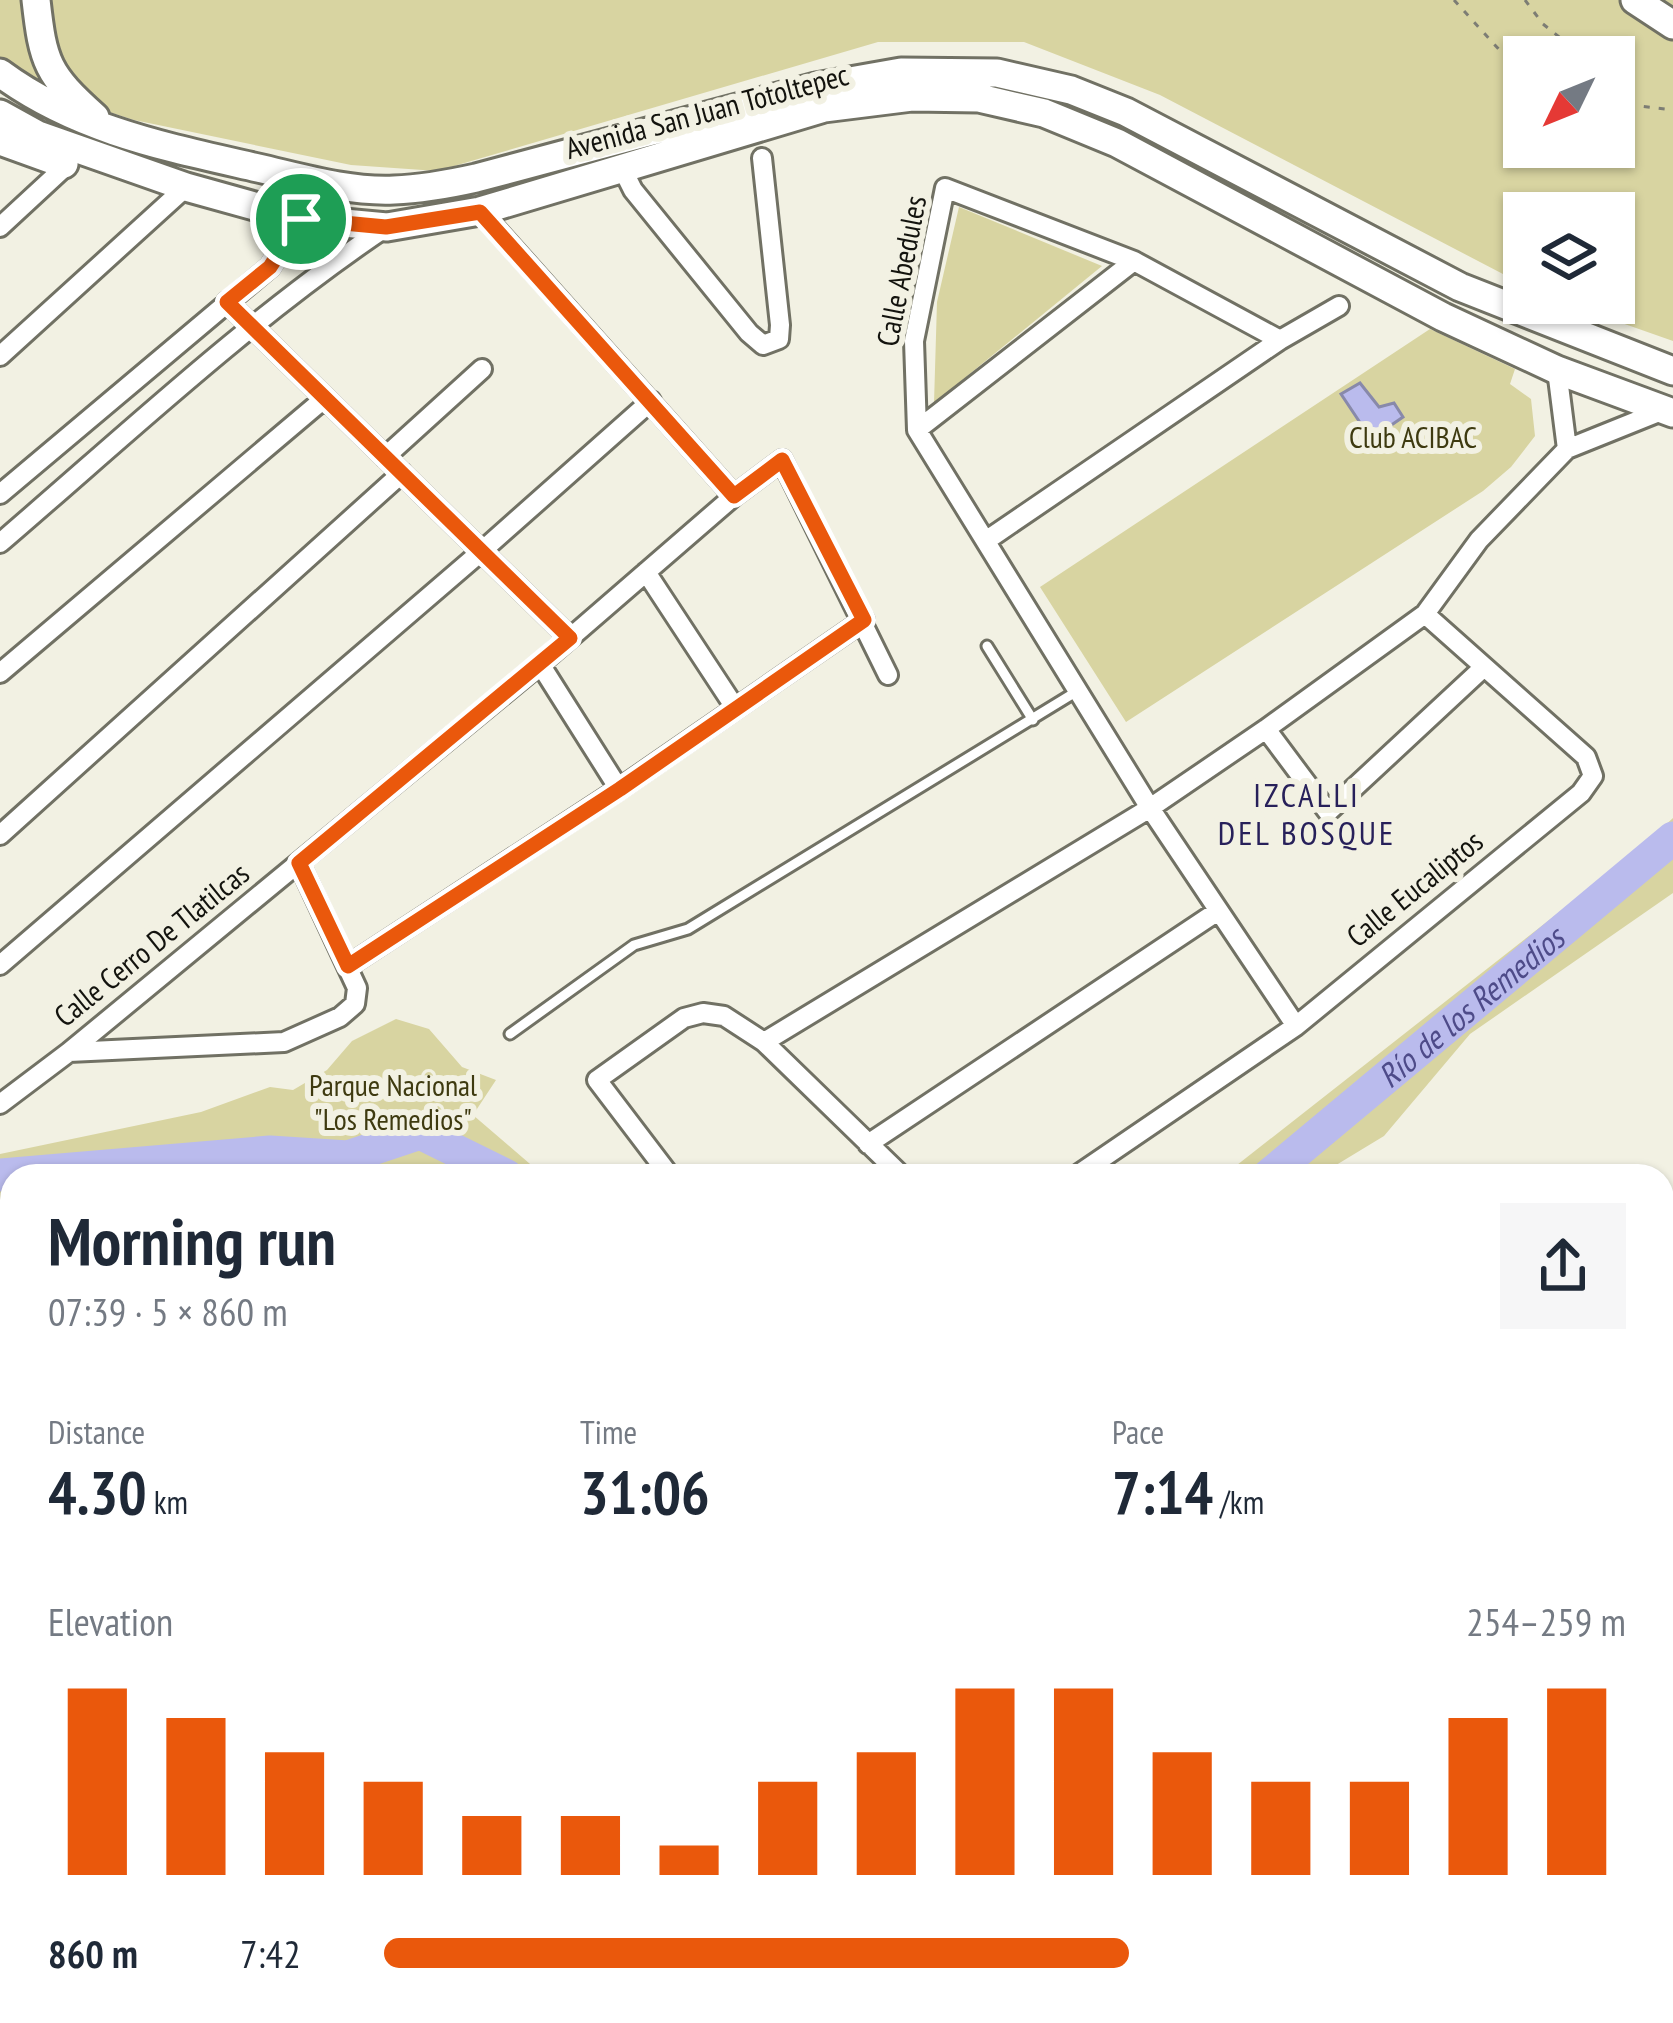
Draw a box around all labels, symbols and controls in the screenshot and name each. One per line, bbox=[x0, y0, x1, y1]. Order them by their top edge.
north arrow bbox=[1503, 36, 1635, 168]
map controls bbox=[1503, 36, 1635, 324]
street label: Avenida San Juan Totoltepec bbox=[561, 54, 853, 167]
pin bbox=[250, 168, 352, 270]
icon: arrive bbox=[268, 186, 334, 252]
street label: Calle Abedules bbox=[867, 192, 934, 349]
button: layers bbox=[1503, 192, 1635, 324]
park label: Club ACIBAC bbox=[1349, 417, 1477, 456]
district label: IZCALLI DEL BOSQUE bbox=[1218, 773, 1396, 854]
street label: Calle Eucaliptos bbox=[1338, 821, 1490, 955]
street label: Calle Cerro De Tlatilcas bbox=[46, 853, 257, 1034]
water label: Río de los Remedios bbox=[1368, 915, 1574, 1097]
park label: Parque Nacional "Los Remedios" bbox=[309, 1065, 477, 1138]
text: Morning run bbox=[48, 1198, 336, 1283]
button: share bbox=[1500, 1203, 1626, 1329]
text: 07:39 · 5 × 860 m bbox=[48, 1286, 288, 1337]
text: Distance bbox=[48, 1410, 145, 1453]
text: Time bbox=[580, 1410, 637, 1453]
text: Pace bbox=[1112, 1410, 1164, 1453]
text: 4.30 bbox=[48, 1453, 147, 1531]
text: 31:06 bbox=[580, 1453, 710, 1531]
text: 7:14 bbox=[1112, 1453, 1213, 1531]
text: km bbox=[147, 1480, 188, 1523]
text: /km bbox=[1213, 1480, 1264, 1523]
text: Elevation bbox=[48, 1596, 173, 1647]
text: 254–259 m bbox=[1466, 1596, 1626, 1647]
text: 860 m bbox=[48, 1928, 138, 1979]
text: 7:42 bbox=[240, 1928, 301, 1979]

